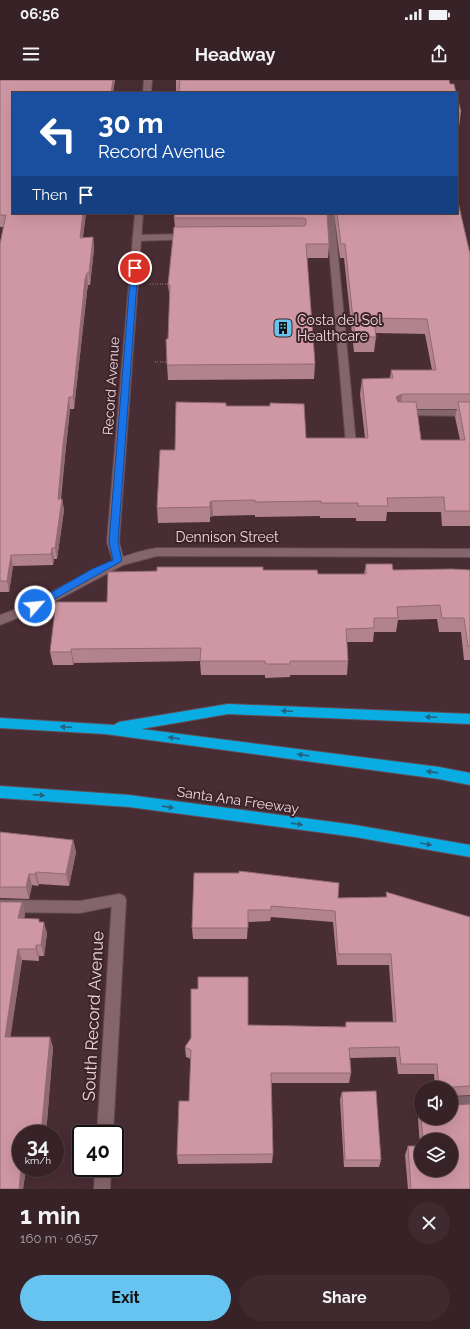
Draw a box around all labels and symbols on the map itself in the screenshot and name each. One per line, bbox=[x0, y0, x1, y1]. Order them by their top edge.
pin bbox=[118, 251, 152, 285]
place label: Costa del Sol Healthcare bbox=[297, 312, 382, 344]
building icon: Costa del Sol Healthcare bbox=[272, 317, 294, 339]
street label: Record Avenue bbox=[100, 336, 122, 436]
street label: Dennison Street bbox=[175, 529, 279, 545]
position arrow bbox=[14, 585, 56, 627]
one-way arrow bbox=[281, 708, 293, 715]
one-way arrow bbox=[424, 714, 437, 720]
one-way arrow bbox=[59, 724, 72, 730]
one-way arrow bbox=[168, 735, 180, 741]
one-way arrow bbox=[297, 752, 309, 758]
one-way arrow bbox=[426, 769, 438, 775]
street label: Santa Ana Freeway bbox=[176, 783, 301, 817]
one-way arrow bbox=[33, 791, 45, 798]
one-way arrow bbox=[162, 803, 174, 810]
one-way arrow bbox=[291, 821, 303, 827]
one-way arrow bbox=[420, 841, 432, 847]
street label: South Record Avenue bbox=[79, 930, 107, 1102]
speed limit sign: 40 bbox=[72, 1125, 124, 1177]

